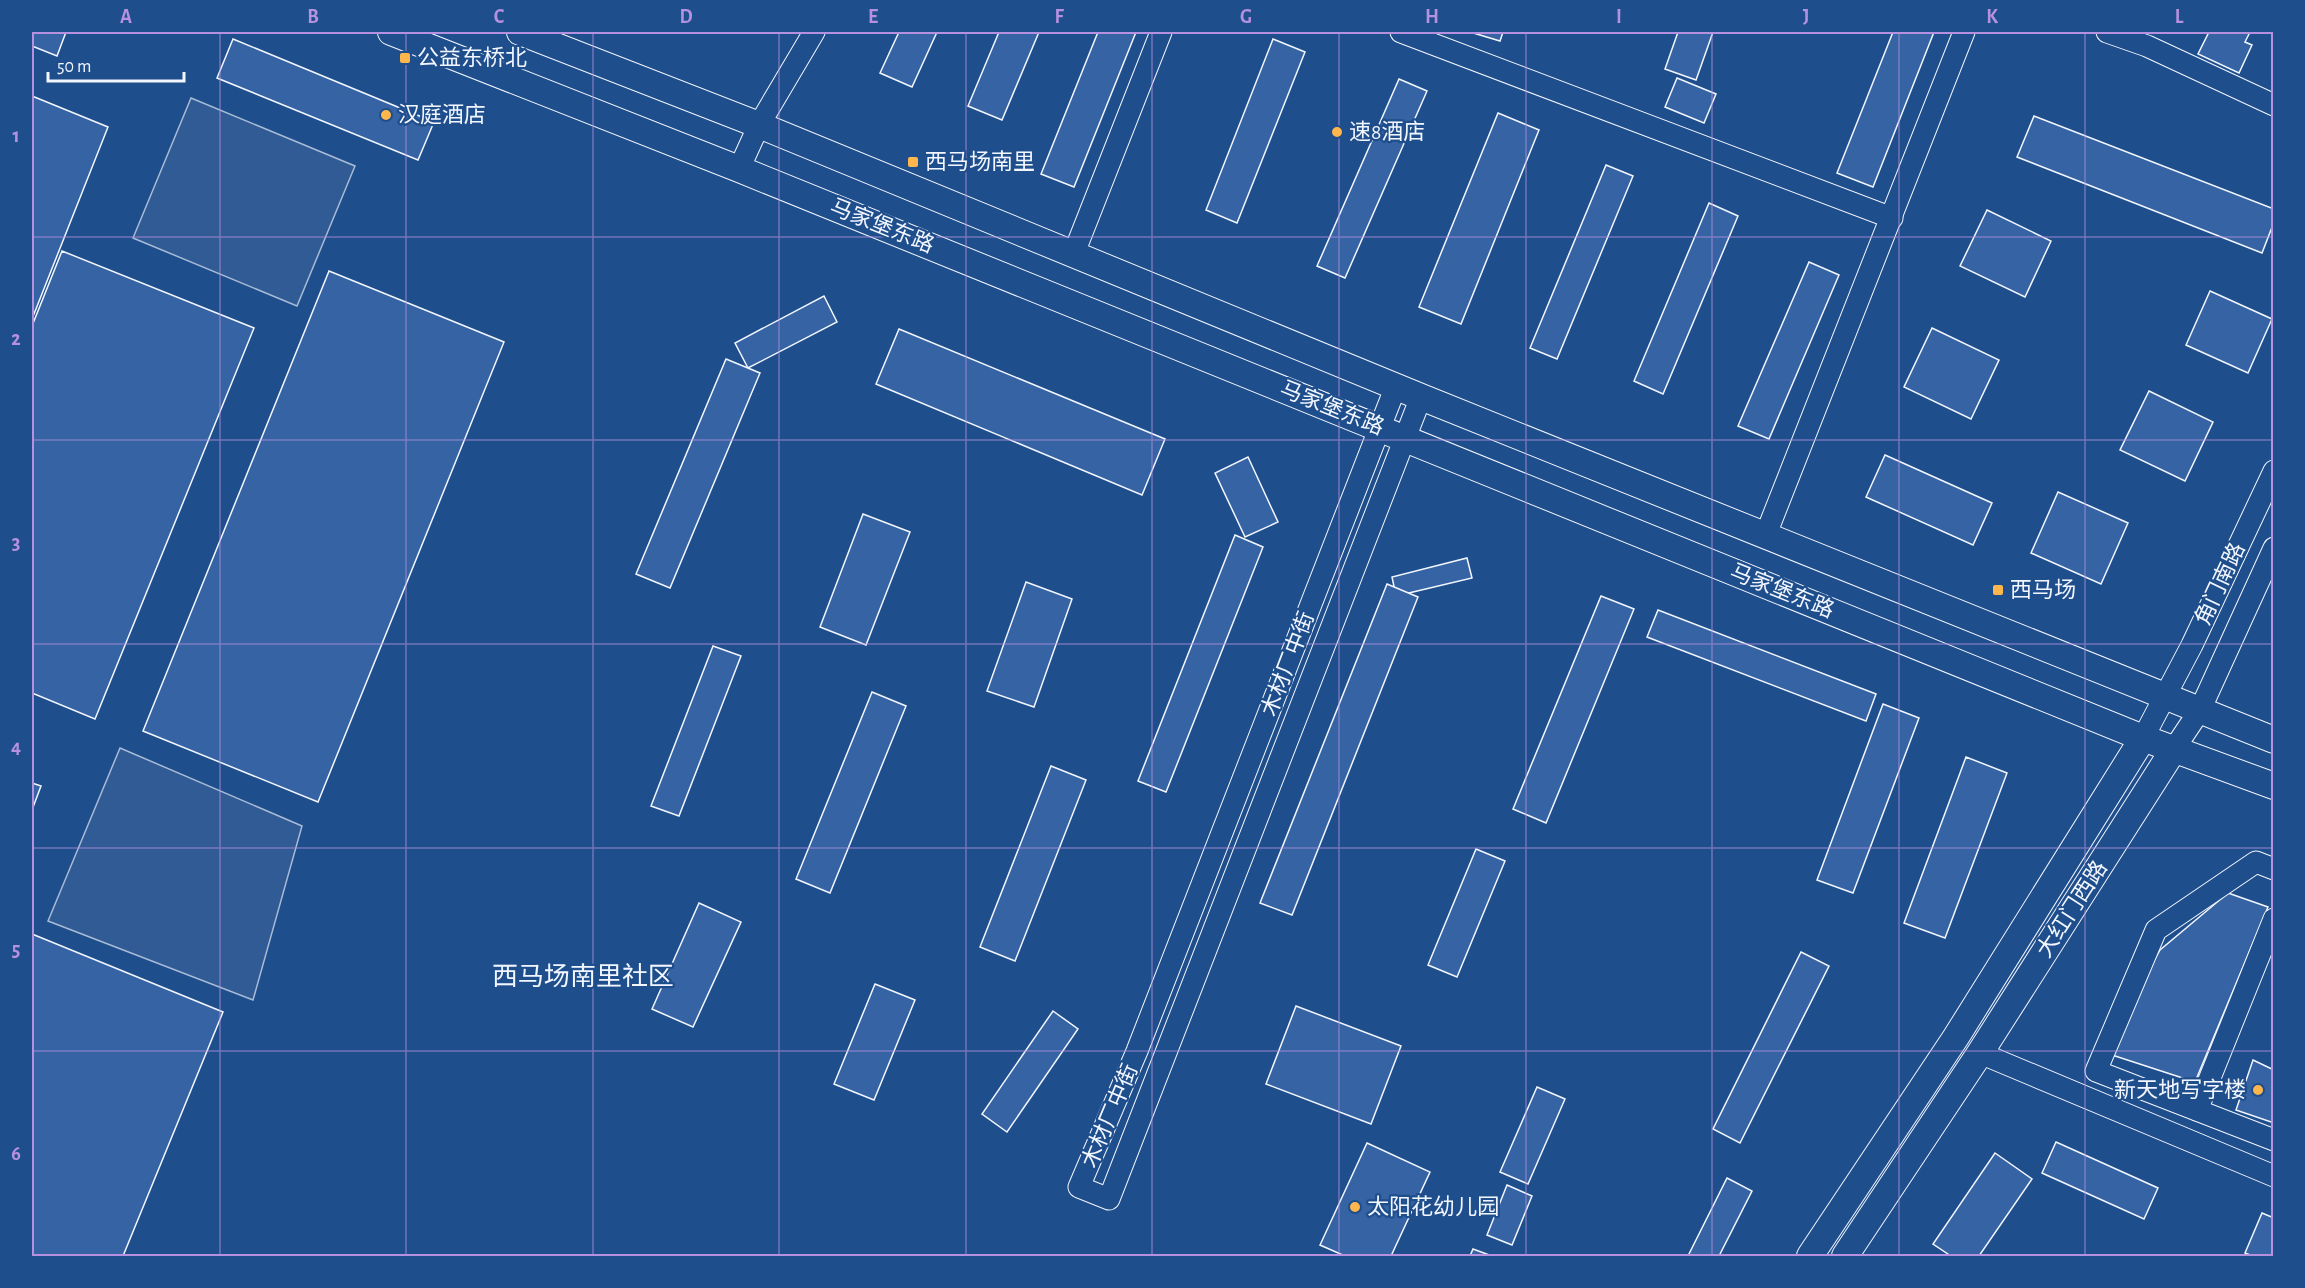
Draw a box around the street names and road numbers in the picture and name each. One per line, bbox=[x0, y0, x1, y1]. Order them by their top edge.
street label: 马家堡东路 bbox=[827, 194, 937, 257]
street label: 马家堡东路 bbox=[1277, 376, 1387, 439]
street label: 角门南路 bbox=[2191, 539, 2249, 629]
street label: 马家堡东路 bbox=[1727, 559, 1837, 622]
street label: 木材厂中街 bbox=[1257, 608, 1318, 719]
street label: 大红门西路 bbox=[2032, 856, 2111, 961]
street label: 木材厂中街 bbox=[1077, 1061, 1142, 1171]

